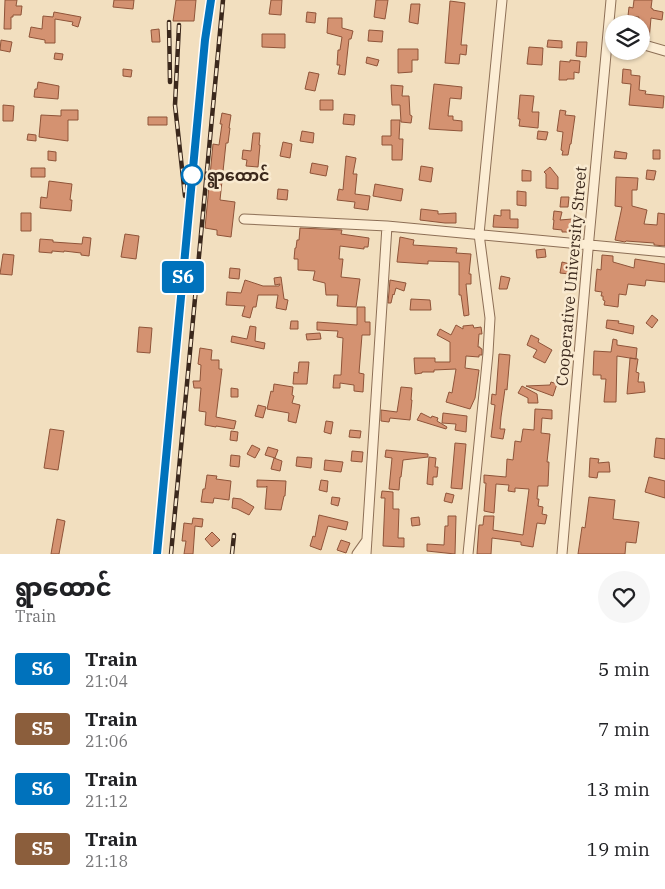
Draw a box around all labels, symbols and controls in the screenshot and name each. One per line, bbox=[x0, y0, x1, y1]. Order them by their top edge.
map controls bbox=[605, 15, 650, 60]
button: layers bbox=[605, 15, 650, 60]
marker: ရွာထောင် bbox=[181, 164, 203, 186]
place label: ရွာထောင် bbox=[207, 164, 270, 189]
street label: Cooperative University Street bbox=[551, 165, 591, 387]
line badge: S6 bbox=[160, 261, 206, 293]
text: S6 bbox=[172, 265, 194, 288]
text: ရွာထောင် bbox=[15, 571, 112, 603]
button: heart bbox=[598, 571, 650, 623]
text: Train bbox=[15, 606, 56, 626]
text: Train bbox=[85, 647, 137, 671]
text: S6 bbox=[31, 657, 54, 680]
text: 5 min bbox=[598, 657, 650, 681]
text: 21:04 bbox=[85, 671, 128, 691]
text: Train bbox=[85, 707, 137, 731]
text: S5 bbox=[31, 717, 54, 740]
text: 7 min bbox=[598, 717, 650, 741]
text: 21:06 bbox=[85, 731, 128, 751]
text: Train bbox=[85, 767, 137, 791]
text: S6 bbox=[31, 777, 54, 800]
text: 13 min bbox=[587, 777, 650, 801]
text: 21:12 bbox=[85, 791, 128, 811]
text: Train bbox=[85, 827, 137, 851]
text: S5 bbox=[31, 837, 54, 860]
text: 19 min bbox=[587, 837, 650, 861]
text: 21:18 bbox=[85, 851, 128, 871]

